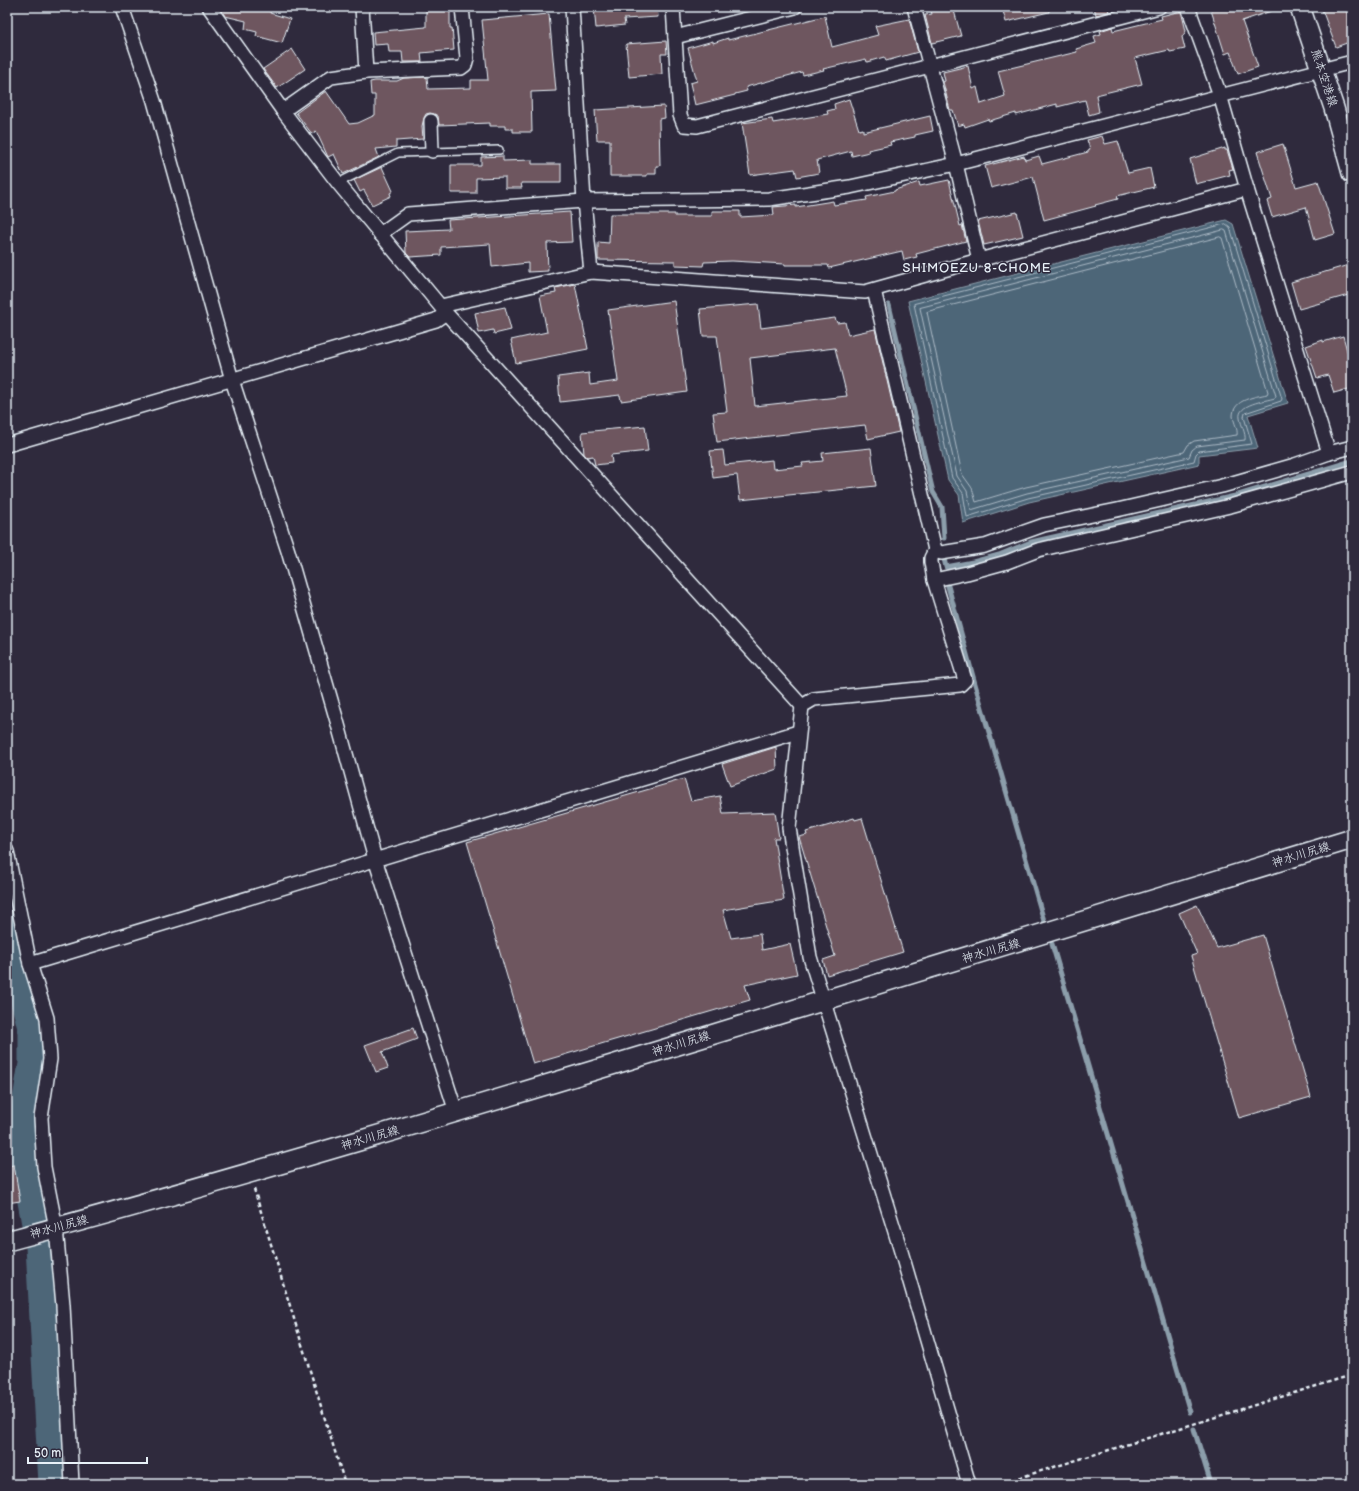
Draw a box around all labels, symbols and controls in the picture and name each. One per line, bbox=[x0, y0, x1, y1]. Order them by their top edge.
street label: 熊本空港線 bbox=[1308, 47, 1340, 109]
district label: SHIMOEZU 8-CHOME bbox=[903, 260, 1051, 276]
street label: 神水川尻線 bbox=[1270, 839, 1332, 871]
street label: 神水川尻線 bbox=[960, 936, 1022, 966]
street label: 神水川尻線 bbox=[650, 1028, 712, 1060]
street label: 神水川尻線 bbox=[339, 1123, 401, 1153]
street label: 神水川尻線 bbox=[28, 1212, 90, 1242]
scale bar bbox=[28, 1439, 147, 1465]
text: 50 m bbox=[34, 1446, 61, 1461]

